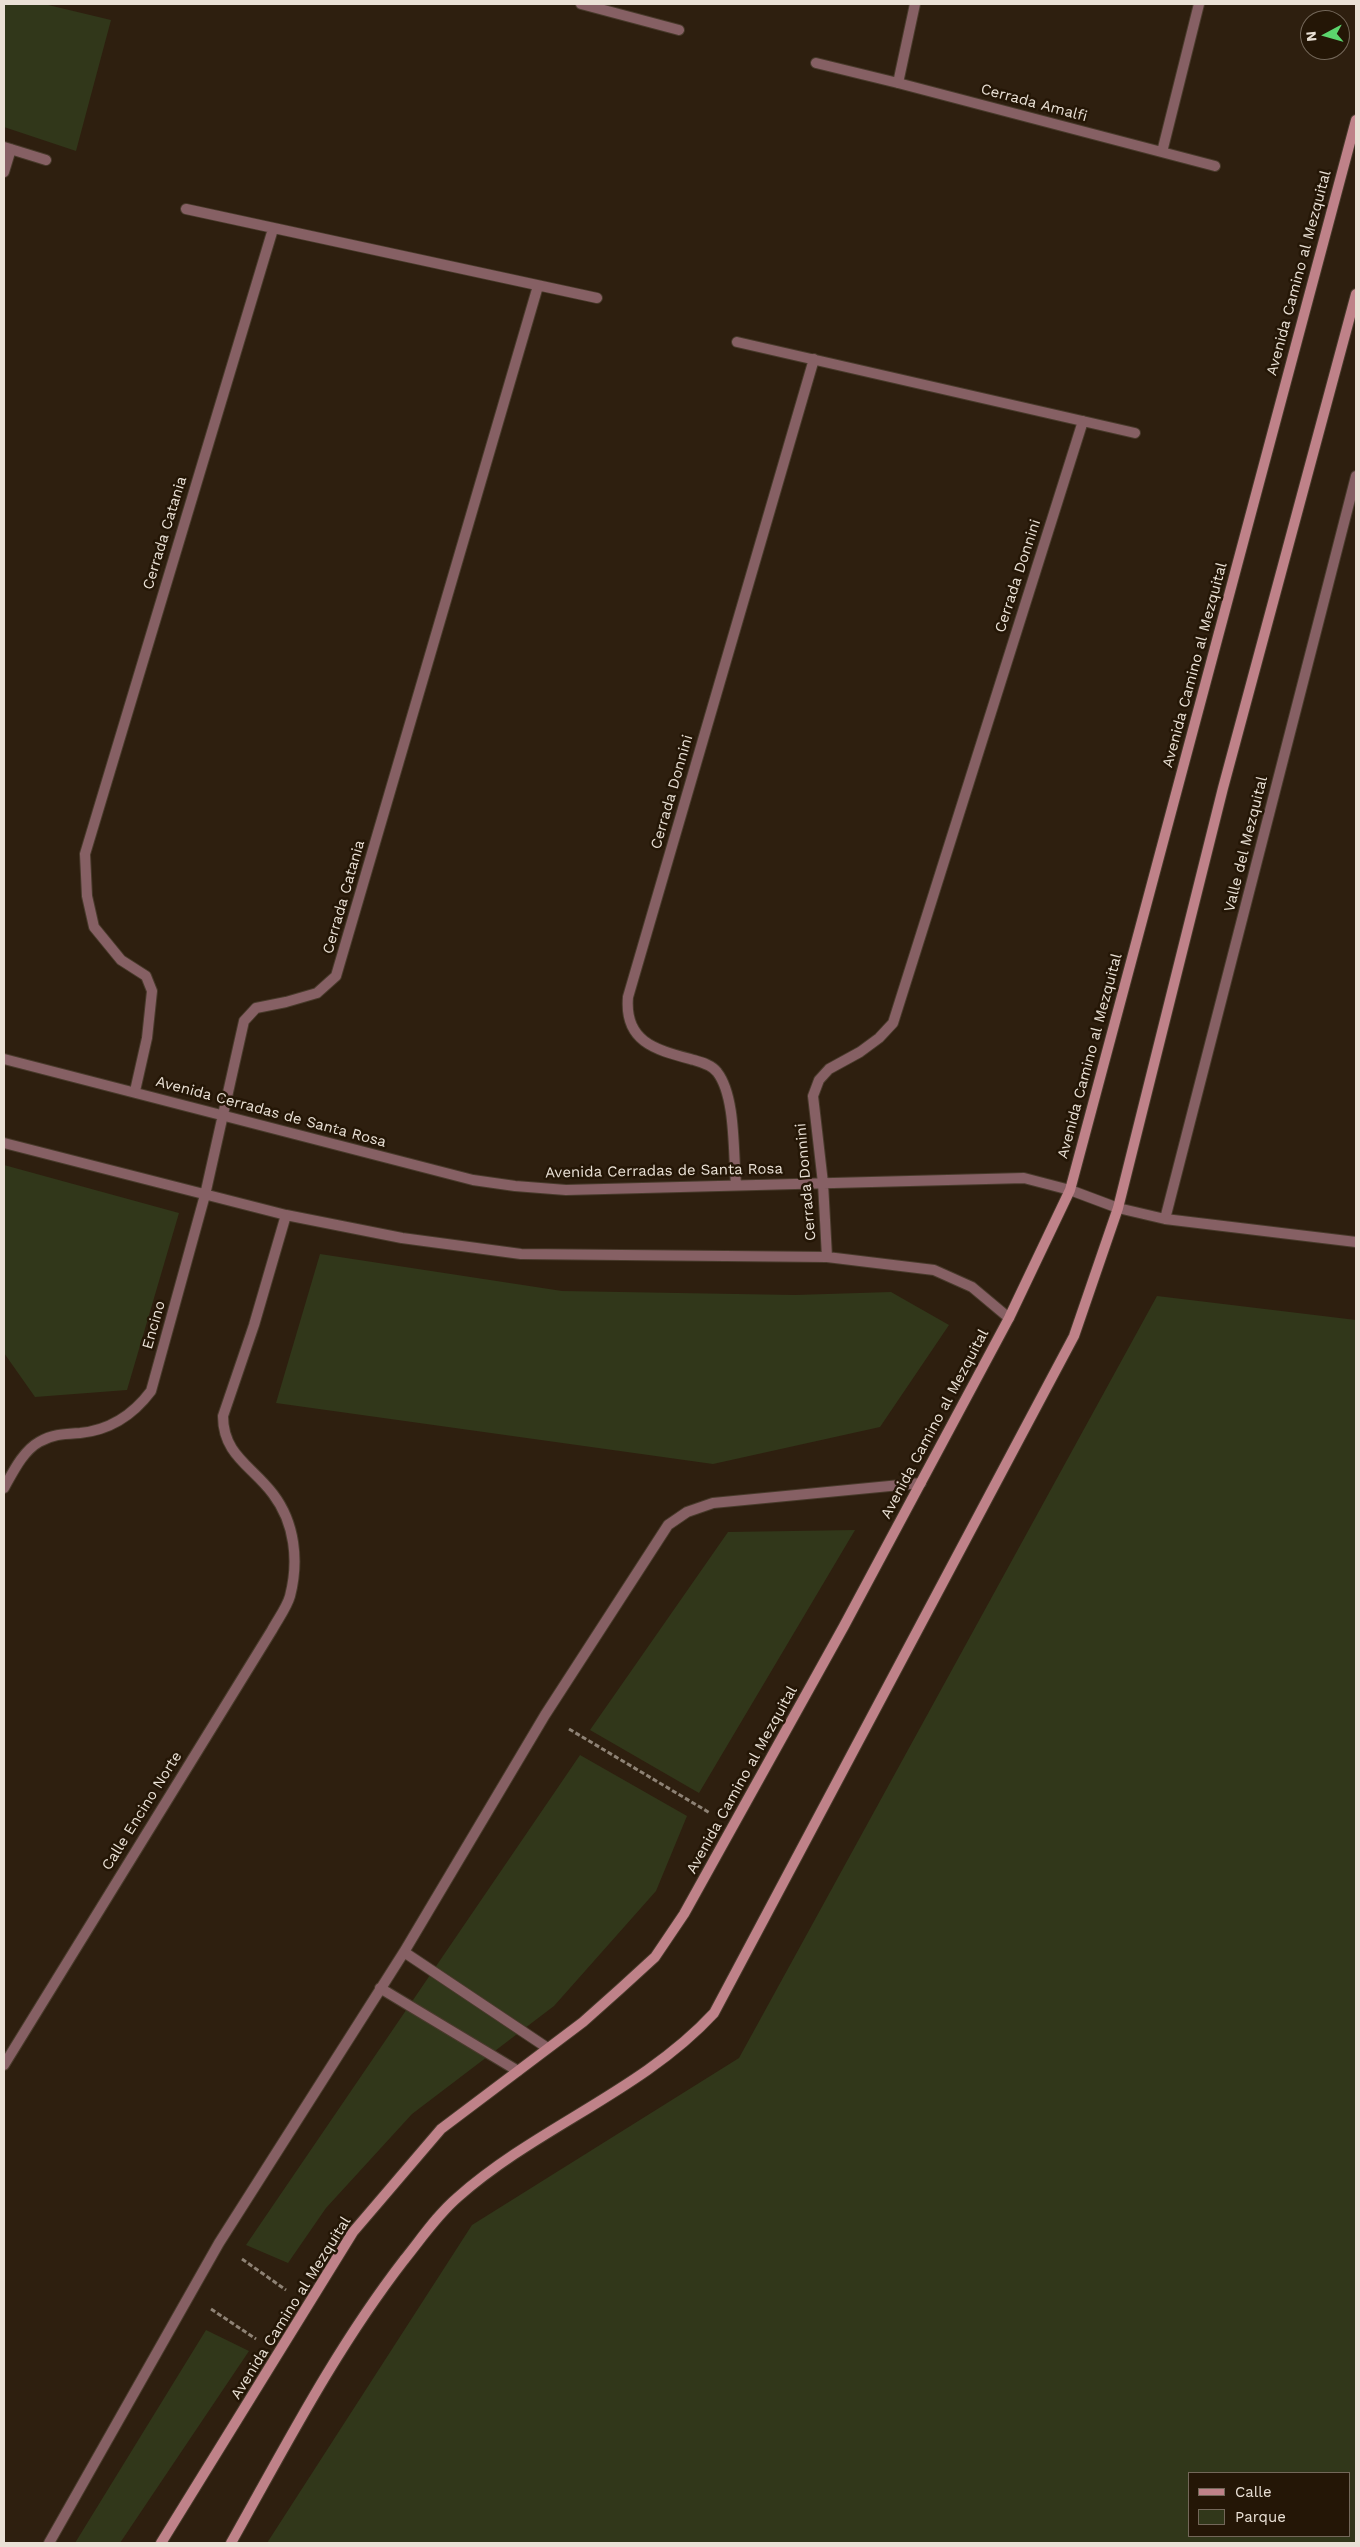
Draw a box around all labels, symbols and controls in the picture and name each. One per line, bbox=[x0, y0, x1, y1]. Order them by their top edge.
north arrow bbox=[1300, 10, 1350, 60]
text: N bbox=[1303, 30, 1320, 42]
street label: Cerrada Amalfi bbox=[979, 80, 1089, 126]
street label: Avenida Camino al Mezquital bbox=[1263, 168, 1335, 378]
street label: Cerrada Catania bbox=[139, 474, 191, 592]
street label: Cerrada Donnini bbox=[991, 517, 1045, 635]
street label: Avenida Camino al Mezquital bbox=[1159, 560, 1231, 770]
street label: Cerrada Donnini bbox=[647, 733, 697, 851]
street label: Valle del Mezquital bbox=[1220, 774, 1272, 914]
street label: Cerrada Catania bbox=[319, 838, 369, 956]
street label: Avenida Camino al Mezquital bbox=[1054, 951, 1126, 1161]
street label: Avenida Cerradas de Santa Rosa bbox=[154, 1073, 388, 1151]
street label: Cerrada Donnini bbox=[792, 1122, 820, 1242]
street label: Avenida Cerradas de Santa Rosa bbox=[545, 1160, 783, 1182]
street label: Encino bbox=[139, 1299, 169, 1351]
street label: Avenida Camino al Mezquital bbox=[877, 1326, 993, 1522]
street label: Avenida Camino al Mezquital bbox=[683, 1683, 801, 1877]
street label: Calle Encino Norte bbox=[98, 1748, 186, 1874]
street label: Avenida Camino al Mezquital bbox=[227, 2213, 355, 2403]
legend bbox=[1188, 2472, 1350, 2537]
text: Calle bbox=[1235, 2483, 1272, 2501]
text: Parque bbox=[1235, 2508, 1286, 2526]

